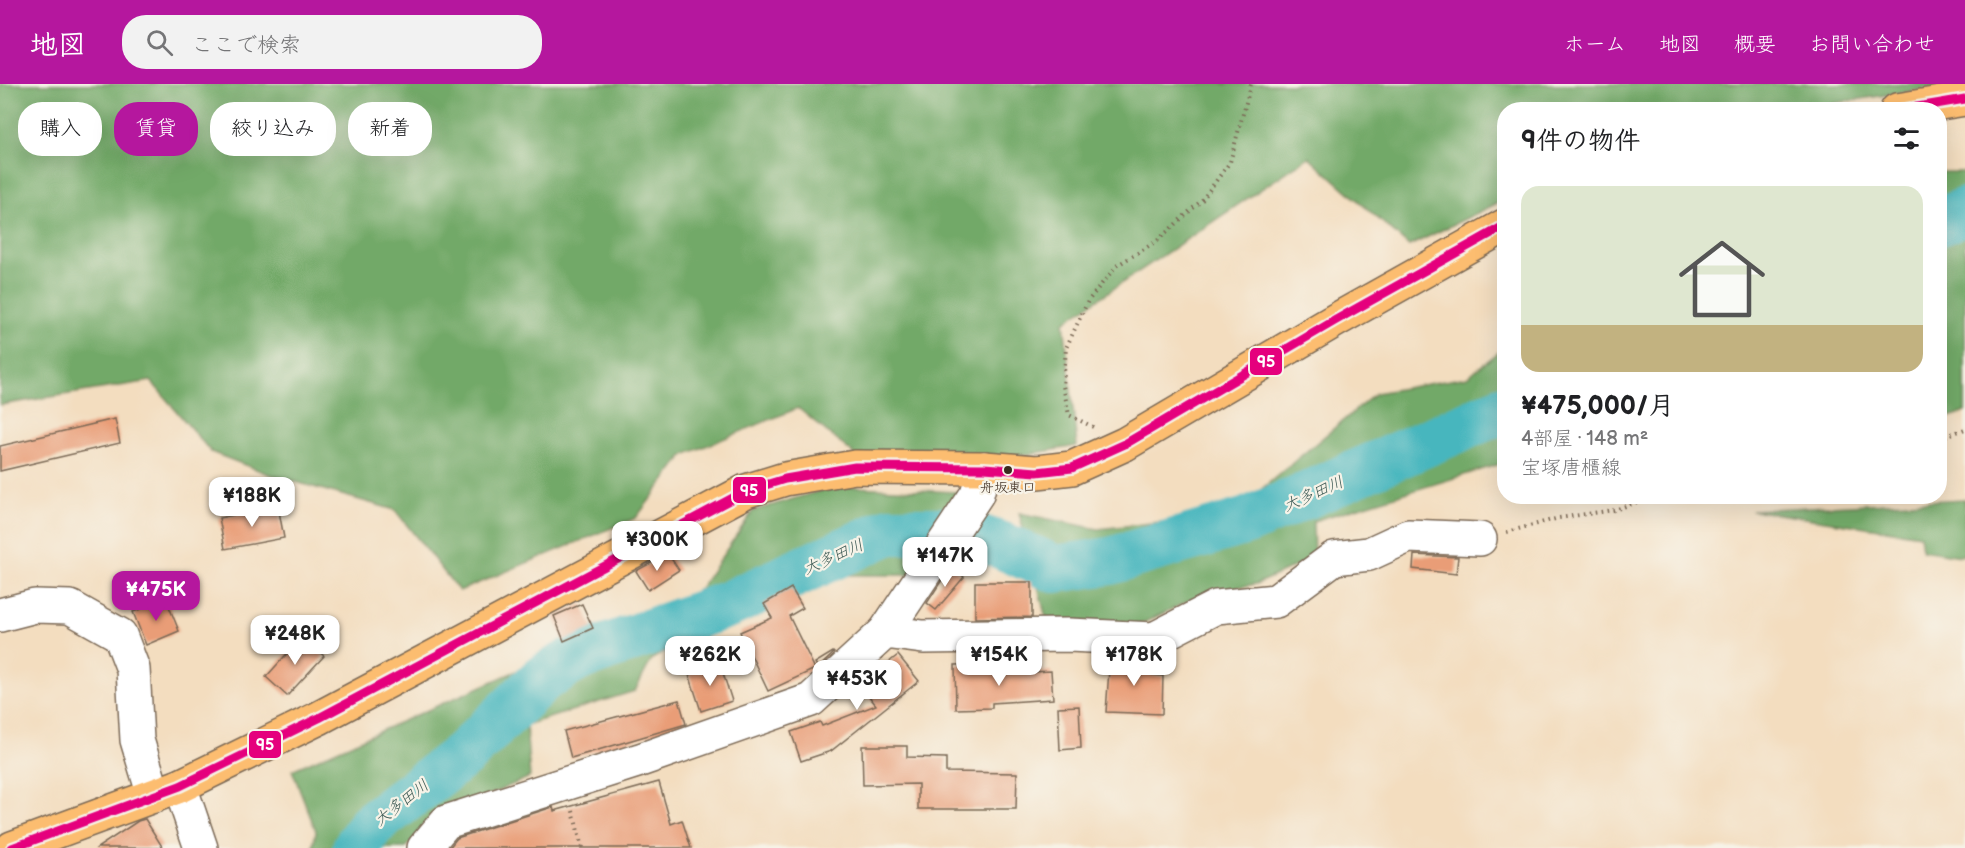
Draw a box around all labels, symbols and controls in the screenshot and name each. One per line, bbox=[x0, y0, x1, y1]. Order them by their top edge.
search box bbox=[122, 15, 542, 69]
icon: search bbox=[143, 26, 176, 59]
text: 地図 bbox=[30, 29, 86, 62]
text: ここで検索 bbox=[191, 32, 301, 59]
text: ホーム bbox=[1564, 32, 1626, 57]
text: 地図 bbox=[1659, 32, 1701, 57]
text: 概要 bbox=[1734, 32, 1776, 57]
text: お問い合わせ bbox=[1809, 32, 1935, 57]
chip: 購入 bbox=[18, 102, 102, 156]
chip: 賃貸 bbox=[114, 102, 198, 156]
chip: 絞り込み bbox=[210, 102, 336, 156]
chip: 新着 bbox=[348, 102, 432, 156]
icon: filters bbox=[1890, 122, 1923, 155]
text: 9件の物件 bbox=[1521, 126, 1640, 157]
icon: home bbox=[1668, 225, 1776, 333]
line badge: 95 bbox=[1249, 347, 1283, 376]
text: 95 bbox=[1257, 353, 1275, 372]
text: ¥475,000/月 bbox=[1521, 391, 1674, 422]
text: 4部屋 · 148 m² bbox=[1521, 427, 1648, 451]
text: 宝塚唐櫃線 bbox=[1521, 456, 1621, 480]
marker: 舟坂東口 bbox=[1002, 464, 1014, 476]
water label: 大多田川 bbox=[1281, 473, 1347, 516]
line badge: 95 bbox=[732, 476, 767, 504]
pin: ¥188K bbox=[210, 477, 294, 528]
place label: 舟坂東口 bbox=[980, 479, 1036, 496]
text: 95 bbox=[740, 482, 758, 501]
text: ¥188K bbox=[223, 484, 281, 508]
pin: ¥300K bbox=[615, 521, 699, 572]
text: ¥300K bbox=[626, 528, 688, 552]
water label: 大多田川 bbox=[801, 536, 867, 579]
pin: ¥147K bbox=[903, 537, 987, 588]
text: ¥147K bbox=[916, 544, 974, 568]
pin: ¥475K bbox=[114, 571, 198, 622]
text: ¥475K bbox=[126, 578, 186, 602]
pin: ¥248K bbox=[253, 615, 337, 666]
text: ¥248K bbox=[265, 622, 325, 646]
pin: ¥262K bbox=[668, 636, 752, 687]
pin: ¥154K bbox=[957, 636, 1041, 687]
pin: ¥178K bbox=[1092, 636, 1176, 687]
text: ¥262K bbox=[679, 643, 741, 667]
text: ¥154K bbox=[970, 643, 1028, 667]
text: ¥178K bbox=[1105, 643, 1163, 667]
pin: ¥453K bbox=[815, 660, 899, 711]
text: ¥453K bbox=[827, 667, 887, 691]
line badge: 95 bbox=[248, 730, 282, 759]
text: 95 bbox=[256, 736, 274, 755]
water label: 大多田川 bbox=[371, 776, 433, 830]

